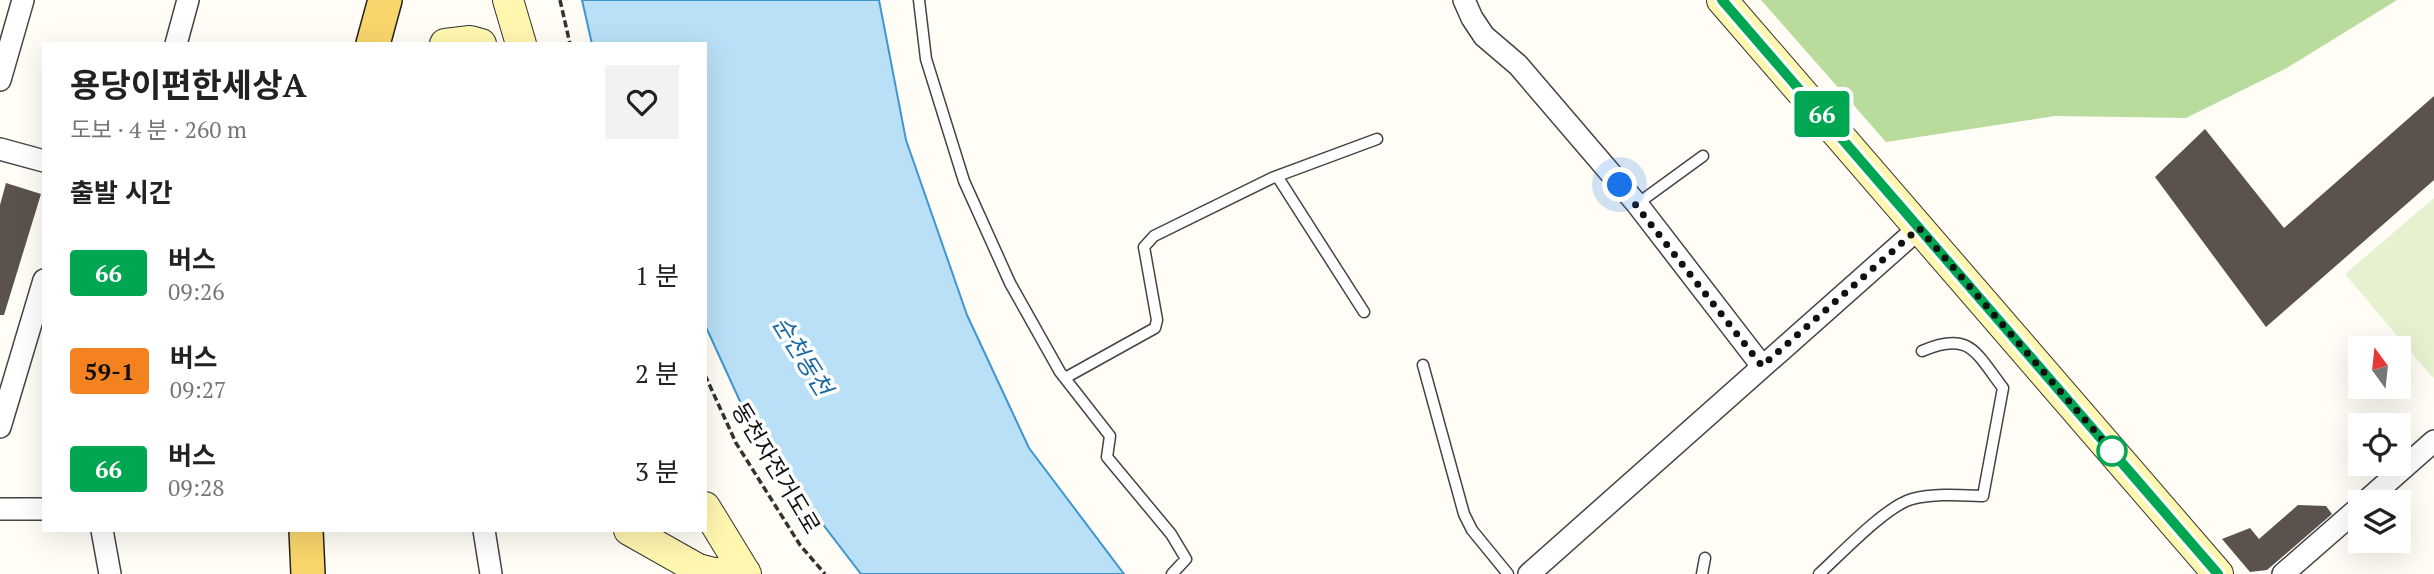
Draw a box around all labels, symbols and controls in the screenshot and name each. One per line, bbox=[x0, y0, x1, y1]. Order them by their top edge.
text: 용당이편한세상A bbox=[70, 63, 307, 106]
button: heart bbox=[605, 65, 679, 139]
line badge: 66 bbox=[1790, 91, 1854, 137]
text: 66 bbox=[1808, 98, 1836, 130]
text: 도보 · 4 분 · 260 m bbox=[70, 114, 247, 145]
your location bbox=[1602, 167, 1637, 202]
text: 출발 시간 bbox=[70, 175, 173, 209]
text: 버스 bbox=[168, 242, 216, 276]
text: 66 bbox=[95, 257, 122, 289]
text: 1 분 bbox=[635, 258, 679, 292]
text: 09:26 bbox=[168, 276, 225, 307]
water label: 순천동천 bbox=[766, 310, 841, 404]
north arrow bbox=[2348, 336, 2412, 399]
map controls bbox=[2348, 336, 2411, 553]
text: 버스 bbox=[170, 340, 217, 374]
text: 59-1 bbox=[84, 355, 135, 387]
text: 2 분 bbox=[635, 356, 679, 390]
text: 09:27 bbox=[170, 374, 226, 405]
street label: 동천자전거도로 bbox=[725, 396, 828, 539]
button: locate bbox=[2348, 413, 2411, 476]
unlabelled marker bbox=[2097, 436, 2127, 466]
text: 버스 bbox=[168, 438, 216, 472]
text: 66 bbox=[95, 453, 122, 485]
text: 3 분 bbox=[635, 454, 679, 488]
text: 09:28 bbox=[168, 472, 225, 503]
button: layers bbox=[2348, 490, 2411, 553]

